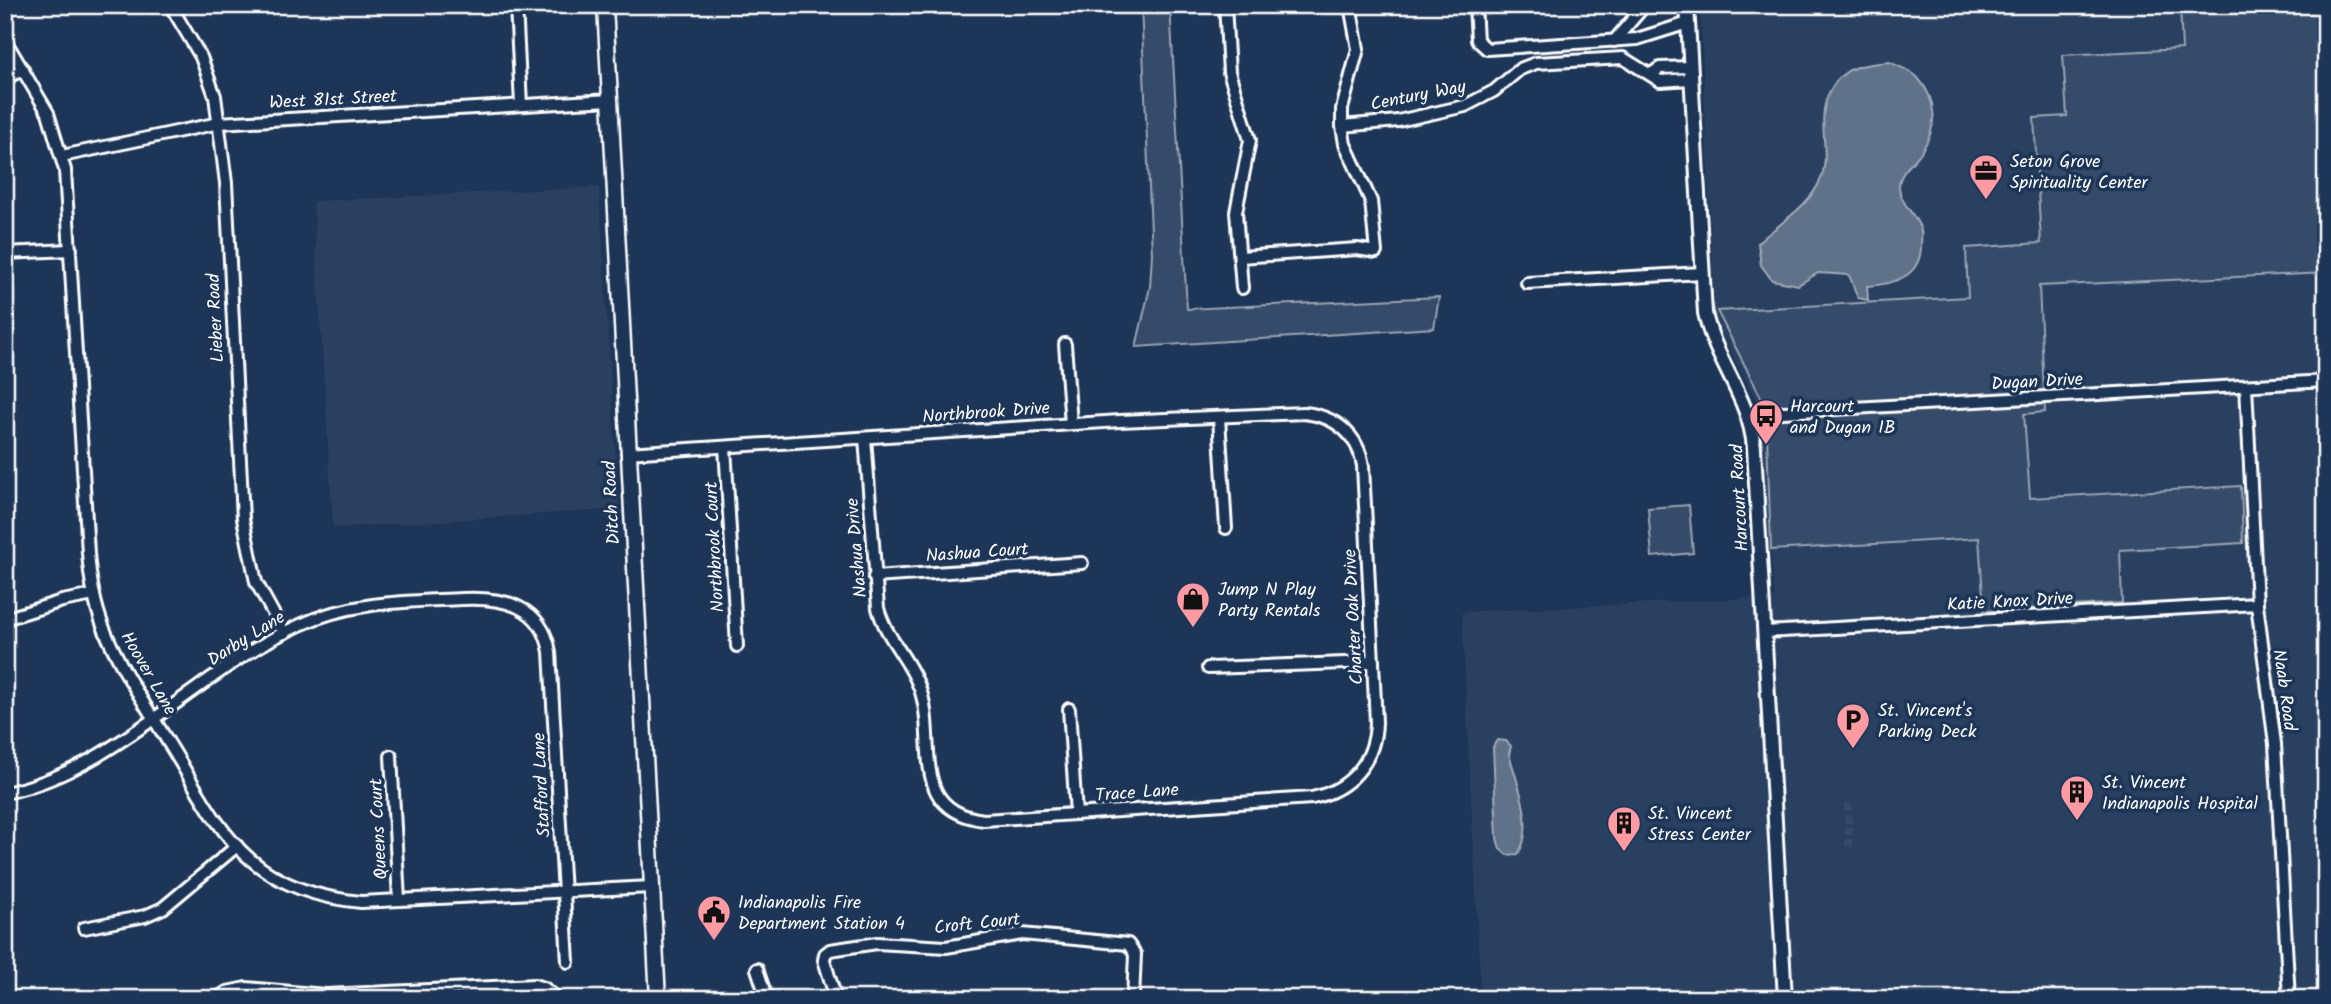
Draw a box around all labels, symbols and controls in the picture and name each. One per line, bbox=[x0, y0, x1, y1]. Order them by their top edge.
street label: Century Way bbox=[1368, 73, 1469, 120]
street label: West 81st Street bbox=[268, 83, 399, 118]
place label: Seton Grove Spirituality Center bbox=[2010, 148, 2149, 198]
office icon: Seton Grove Spirituality Center bbox=[1967, 152, 2005, 201]
street label: Lieber Road bbox=[200, 272, 233, 363]
street label: Dugan Drive bbox=[1991, 366, 2084, 399]
place label: Harcourt and Dugan IB bbox=[1790, 393, 1895, 443]
street label: Northbrook Drive bbox=[921, 395, 1051, 432]
bus stop icon: Harcourt and Dugan IB bbox=[1747, 397, 1785, 446]
street label: Harcourt Road bbox=[1723, 442, 1758, 552]
street label: Ditch Road bbox=[596, 459, 629, 546]
street label: Northbrook Court bbox=[698, 480, 733, 613]
street label: Nashua Drive bbox=[839, 497, 876, 599]
street label: Nashua Court bbox=[925, 535, 1030, 572]
street label: Charter Oak Drive bbox=[1336, 548, 1373, 685]
place label: Jump N Play Party Rentals bbox=[1218, 576, 1321, 626]
shop icon: Jump N Play Party Rentals bbox=[1174, 580, 1212, 629]
street label: Katie Knox Drive bbox=[1946, 585, 2074, 620]
street label: Darby Lane bbox=[202, 604, 291, 675]
street label: Hoover Lane bbox=[112, 626, 184, 721]
street label: Naab Road bbox=[2263, 648, 2304, 734]
place label: St. Vincent's Parking Deck bbox=[1878, 697, 1977, 747]
parking icon: St. Vincent's Parking Deck bbox=[1834, 701, 1872, 750]
street label: Stafford Lane bbox=[525, 732, 560, 838]
place label: St. Vincent Indianapolis Hospital bbox=[2102, 769, 2258, 819]
building icon: St. Vincent Indianapolis Hospital bbox=[2058, 773, 2096, 822]
street label: Trace Lane bbox=[1095, 776, 1180, 811]
street label: Queens Court bbox=[362, 777, 397, 880]
place label: St. Vincent Stress Center bbox=[1648, 800, 1752, 850]
building icon: St. Vincent Stress Center bbox=[1605, 804, 1643, 853]
place label: Indianapolis Fire Department Station 4 bbox=[738, 889, 905, 939]
public building icon: Indianapolis Fire Department Station 4 bbox=[695, 893, 733, 942]
street label: Croft Court bbox=[933, 905, 1023, 943]

